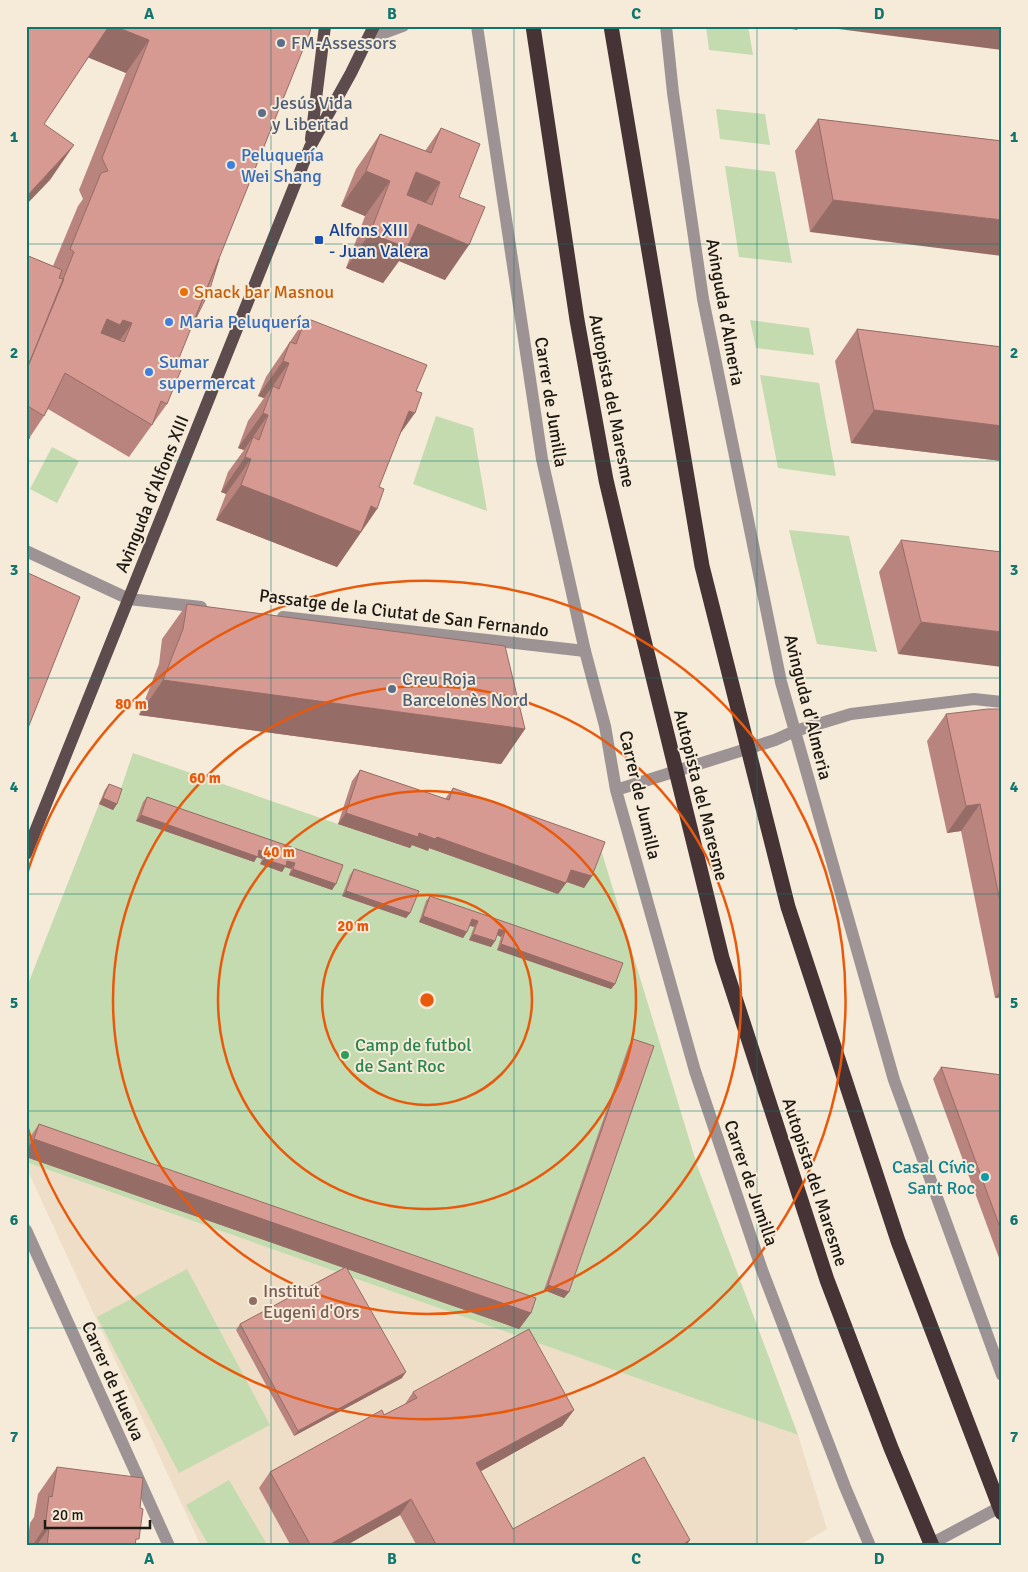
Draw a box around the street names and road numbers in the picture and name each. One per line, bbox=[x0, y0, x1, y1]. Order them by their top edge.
street label: Avinguda d'Almeria bbox=[701, 237, 749, 387]
street label: Autopista del Maresme bbox=[584, 313, 640, 489]
street label: Carrer de Jumilla bbox=[530, 335, 572, 469]
street label: Avinguda d'Alfons XIII bbox=[110, 412, 194, 576]
street label: Passatge de la Ciutat de San Fernando bbox=[258, 584, 550, 642]
street label: Avinguda d'Almeria bbox=[779, 632, 837, 782]
street label: Autopista del Maresme bbox=[669, 707, 733, 883]
street label: Carrer de Jumilla bbox=[614, 728, 666, 862]
street label: Autopista del Maresme bbox=[777, 1095, 853, 1269]
street label: Carrer de Jumilla bbox=[719, 1117, 783, 1249]
street label: Carrer de Huelva bbox=[77, 1318, 149, 1444]

